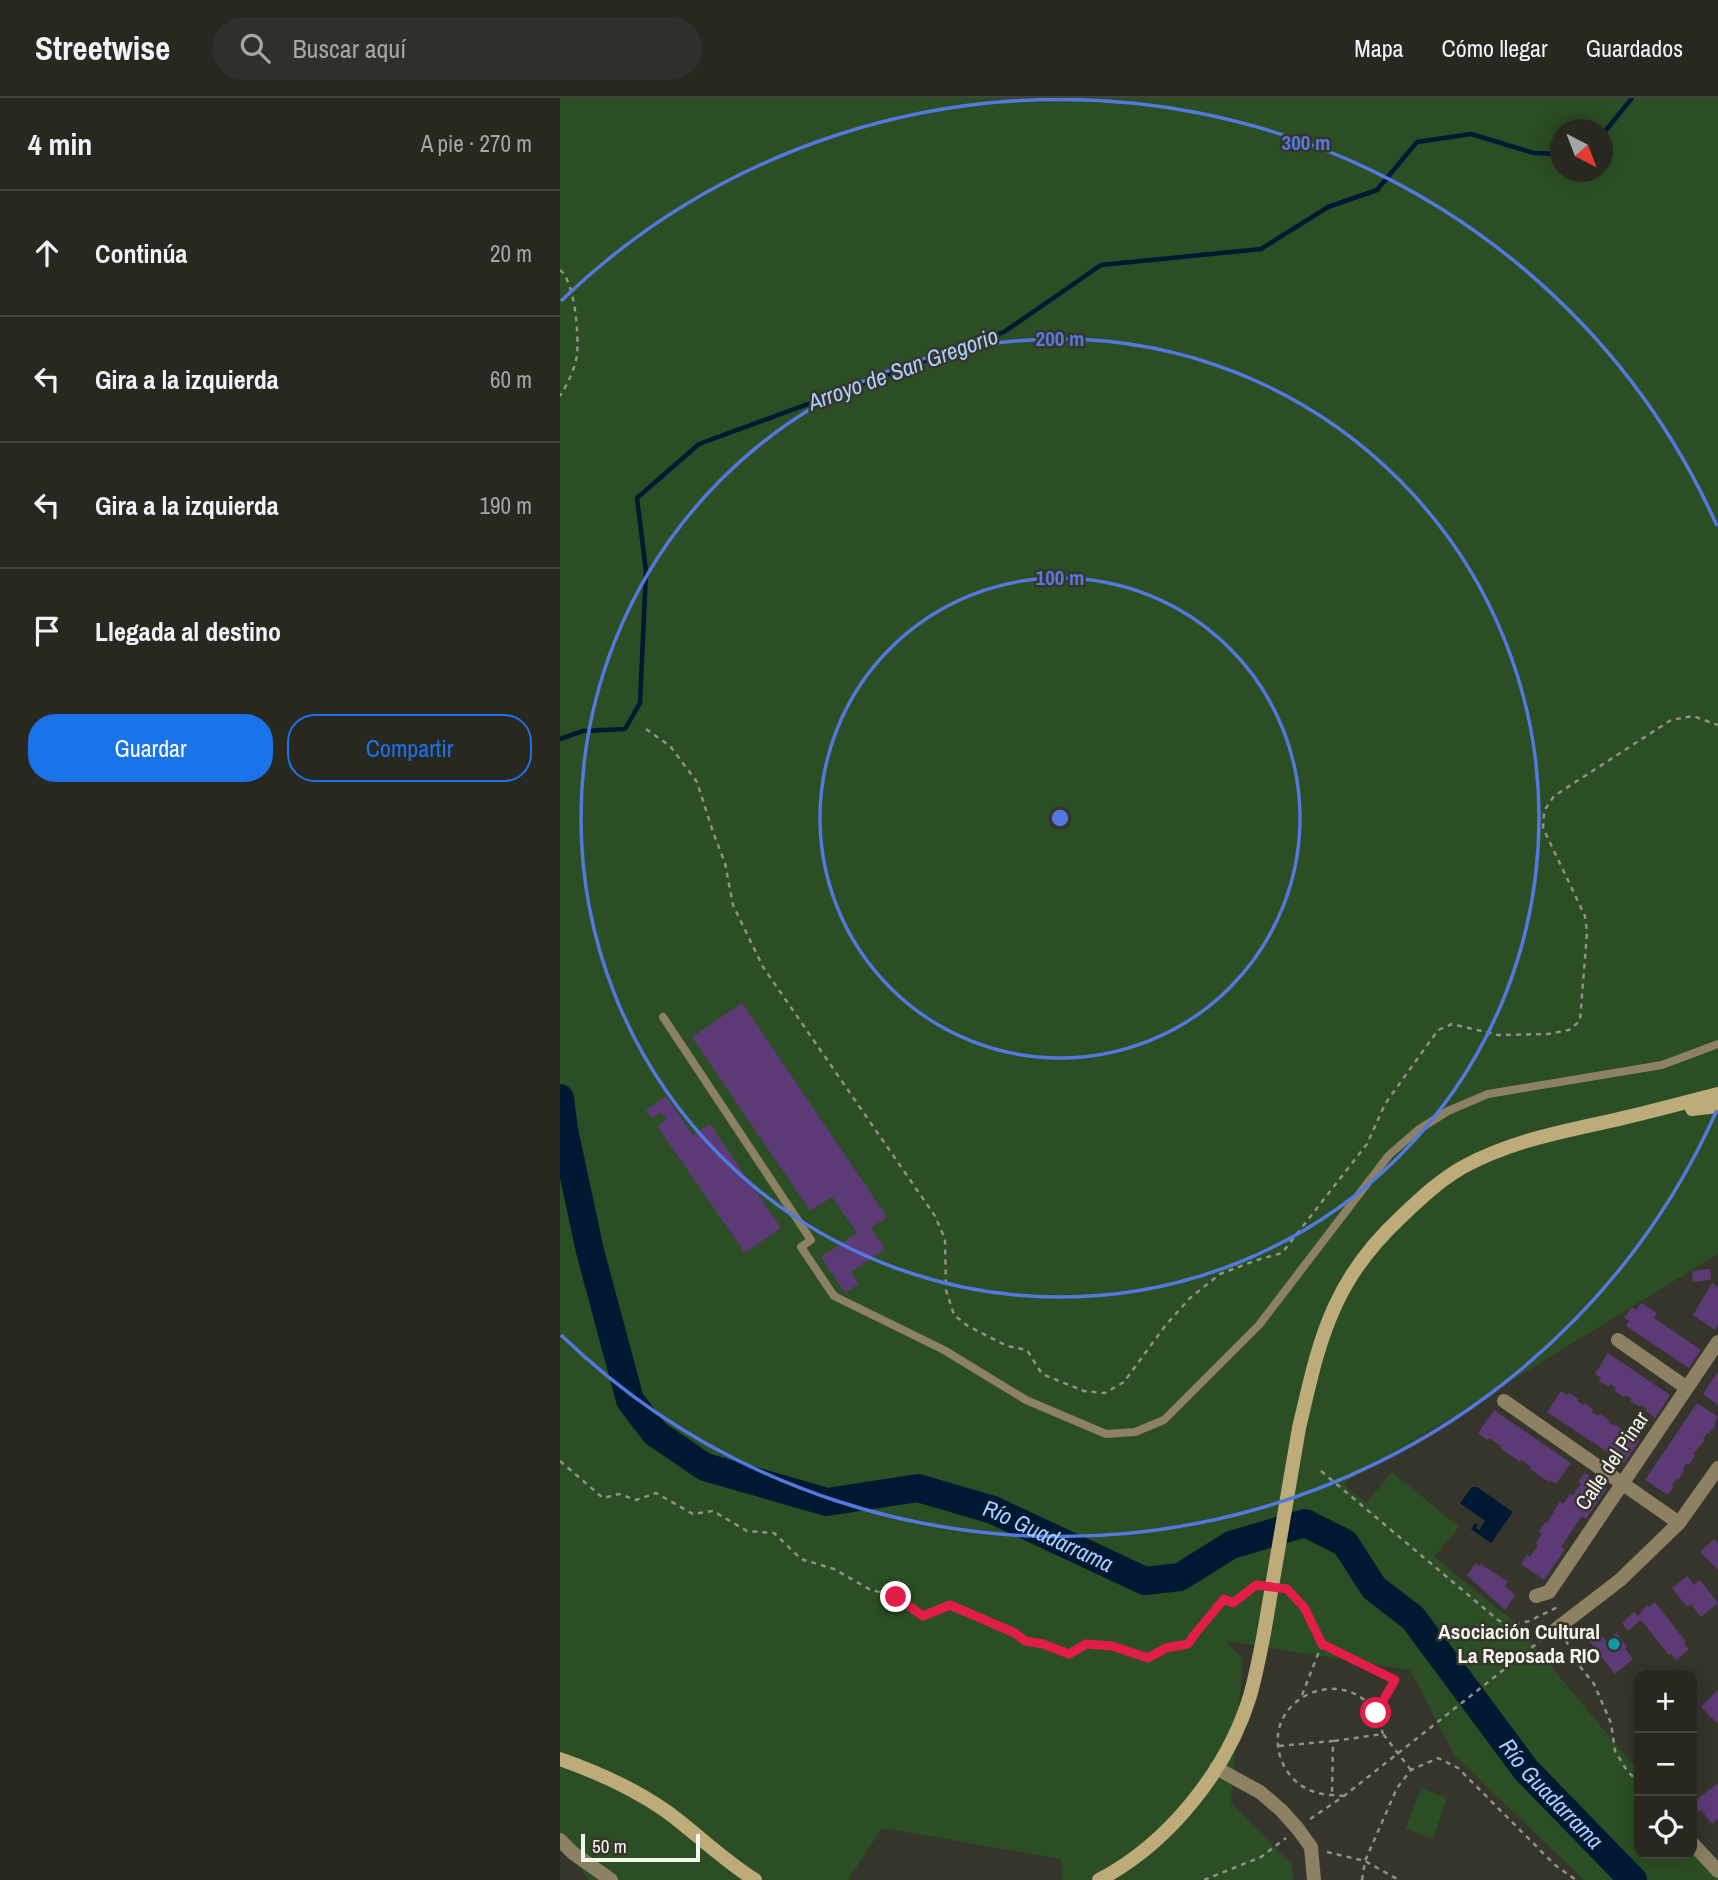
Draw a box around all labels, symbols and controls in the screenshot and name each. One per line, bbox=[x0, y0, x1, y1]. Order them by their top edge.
search box bbox=[212, 17, 702, 80]
text: Streetwise bbox=[35, 26, 170, 70]
icon: search bbox=[236, 29, 274, 67]
text: Buscar aquí bbox=[292, 31, 406, 66]
text: Mapa bbox=[1354, 32, 1404, 64]
text: Cómo llegar bbox=[1442, 32, 1548, 64]
text: Guardados bbox=[1586, 32, 1683, 64]
north arrow bbox=[1550, 119, 1613, 182]
text: 4 min bbox=[28, 124, 92, 164]
text: A pie · 270 m bbox=[421, 128, 532, 159]
text: 300 m bbox=[1282, 128, 1330, 157]
icon: ahead bbox=[28, 234, 66, 272]
text: Continúa bbox=[95, 236, 187, 271]
text: 20 m bbox=[490, 238, 532, 269]
water label: Arroyo de San Gregorio bbox=[803, 320, 1002, 418]
text: 200 m bbox=[1036, 324, 1084, 353]
icon: left bbox=[28, 360, 66, 398]
text: Gira a la izquierda bbox=[95, 362, 279, 397]
text: 60 m bbox=[490, 364, 532, 395]
icon: left bbox=[28, 486, 66, 524]
text: Gira a la izquierda bbox=[95, 488, 279, 523]
text: 190 m bbox=[480, 490, 532, 521]
text: 100 m bbox=[1036, 563, 1084, 592]
icon: arrive bbox=[28, 612, 66, 650]
text: Llegada al destino bbox=[95, 614, 281, 649]
button: Guardar bbox=[28, 714, 273, 782]
button: Compartir bbox=[287, 714, 532, 782]
centre of rings bbox=[1048, 806, 1072, 830]
street label: Calle del Pinar bbox=[1568, 1406, 1655, 1516]
water label: Río Guadarrama bbox=[980, 1492, 1118, 1579]
route end bbox=[880, 1581, 911, 1612]
place label: Asociación Cultural La Reposada RIO bbox=[1438, 1617, 1600, 1670]
marker: Asociación Cultural La Reposada RIO bbox=[1606, 1636, 1622, 1652]
map controls bbox=[1634, 1670, 1697, 1859]
button: + bbox=[1634, 1670, 1697, 1733]
route start bbox=[1360, 1697, 1391, 1728]
water label: Río Guadarrama bbox=[1493, 1732, 1610, 1856]
button: − bbox=[1634, 1733, 1697, 1796]
button: locate bbox=[1634, 1796, 1697, 1859]
scale bar bbox=[581, 1831, 700, 1863]
text: 50 m bbox=[592, 1833, 627, 1859]

